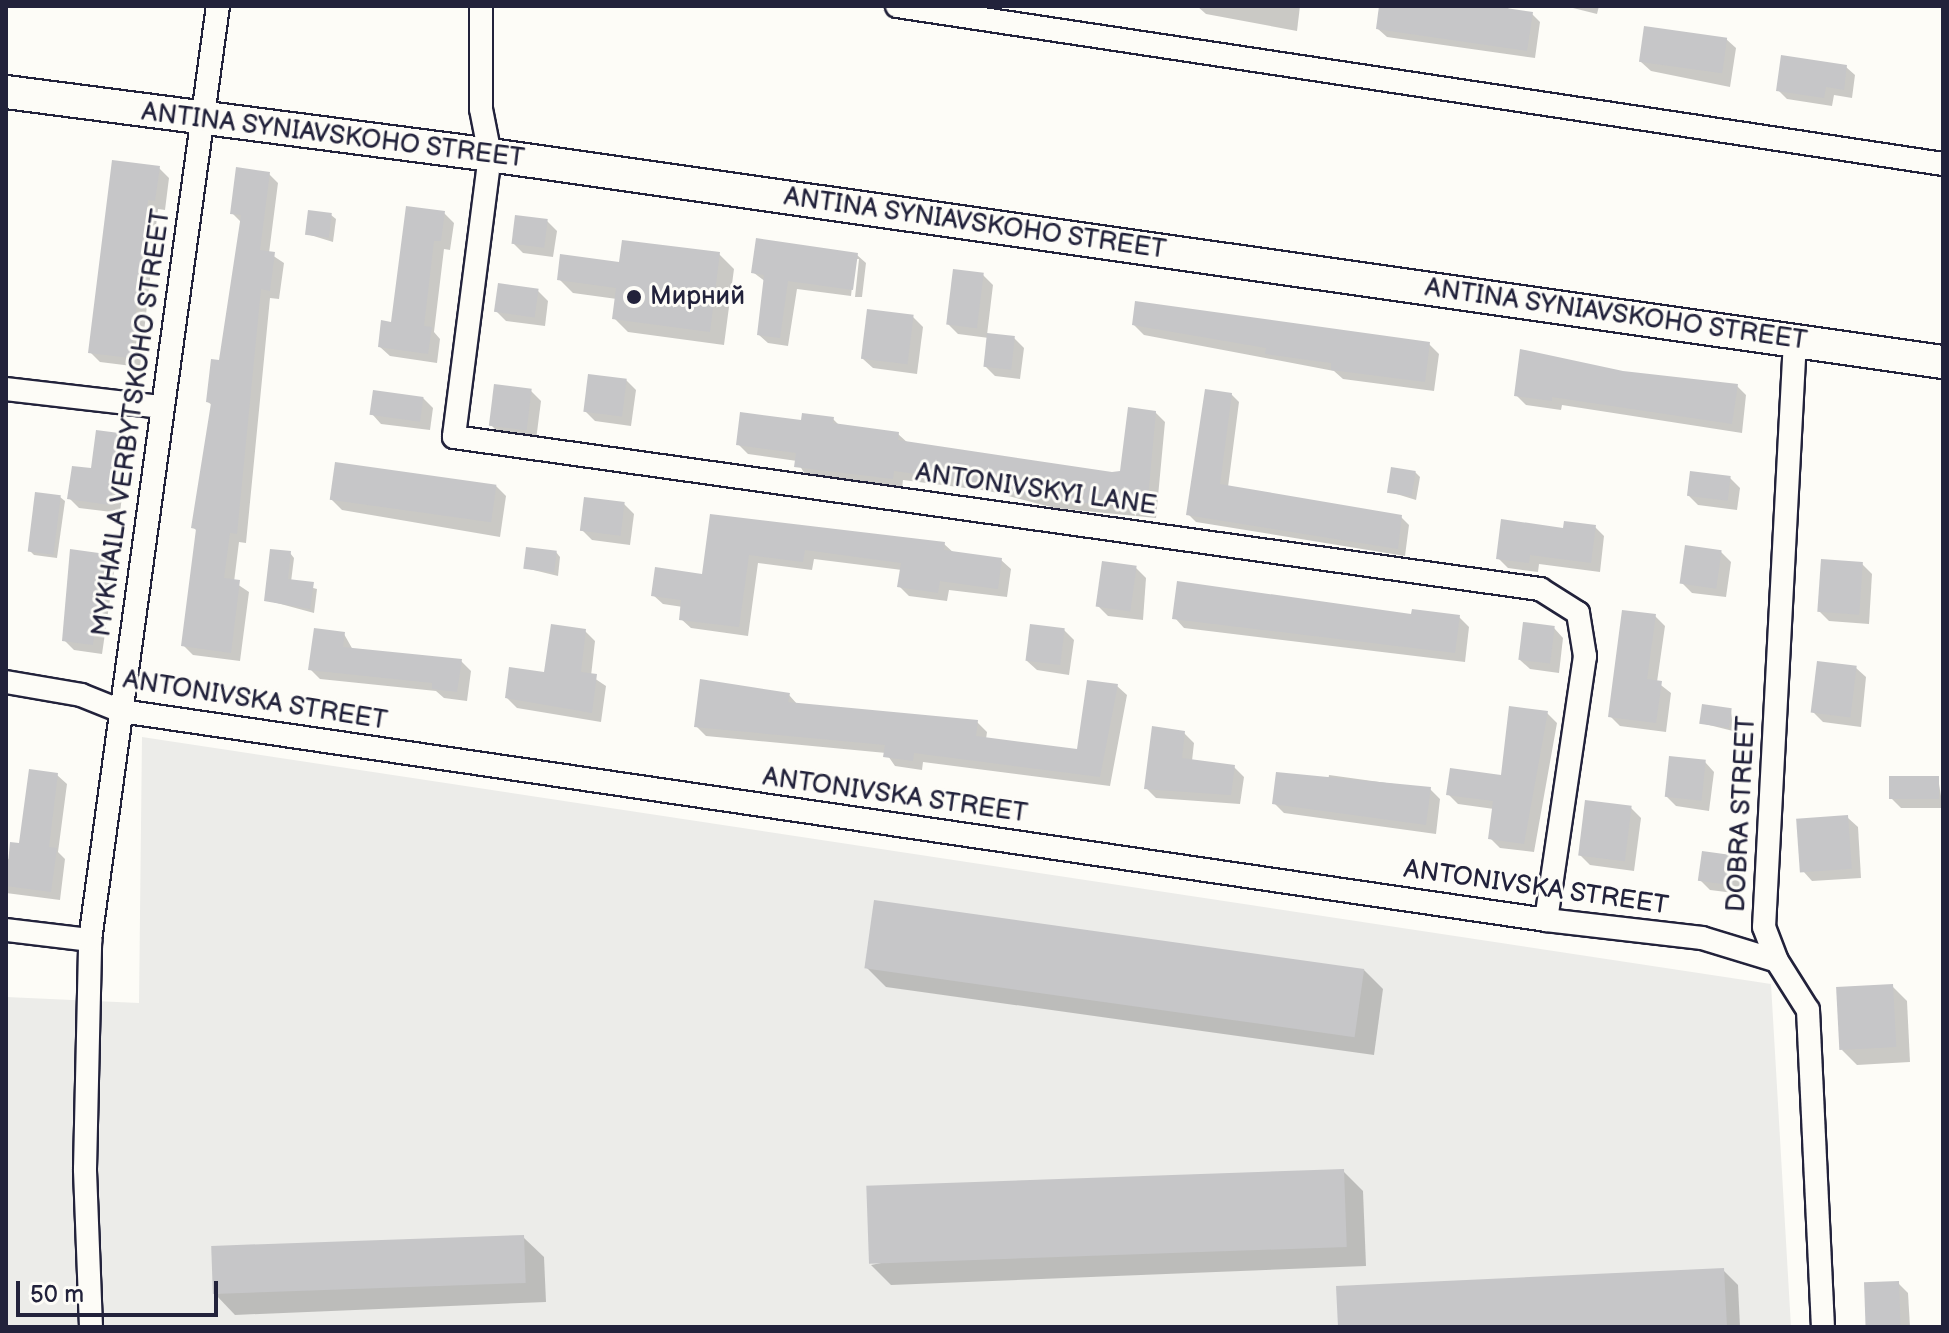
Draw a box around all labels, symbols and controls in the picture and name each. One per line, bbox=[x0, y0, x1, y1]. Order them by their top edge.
street label: ANTINA SYNIAVSKOHO STREET bbox=[139, 97, 527, 175]
street label: ANTINA SYNIAVSKOHO STREET bbox=[781, 182, 1169, 266]
street label: MYKHAILA VERBYTSKOHO STREET bbox=[86, 207, 178, 639]
street label: ANTINA SYNIAVSKOHO STREET bbox=[1422, 273, 1810, 357]
place label: Мирний bbox=[650, 281, 745, 313]
marker: Мирний bbox=[625, 288, 643, 306]
street label: ANTONIVSKYI LANE bbox=[913, 458, 1159, 522]
street label: ANTONIVSKA STREET bbox=[120, 665, 390, 737]
street label: DOBRA STREET bbox=[1721, 715, 1763, 913]
street label: ANTONIVSKA STREET bbox=[760, 762, 1030, 830]
street label: ANTONIVSKA STREET bbox=[1401, 854, 1671, 922]
scale bar bbox=[20, 1265, 222, 1315]
text: 50 m bbox=[30, 1280, 84, 1309]

